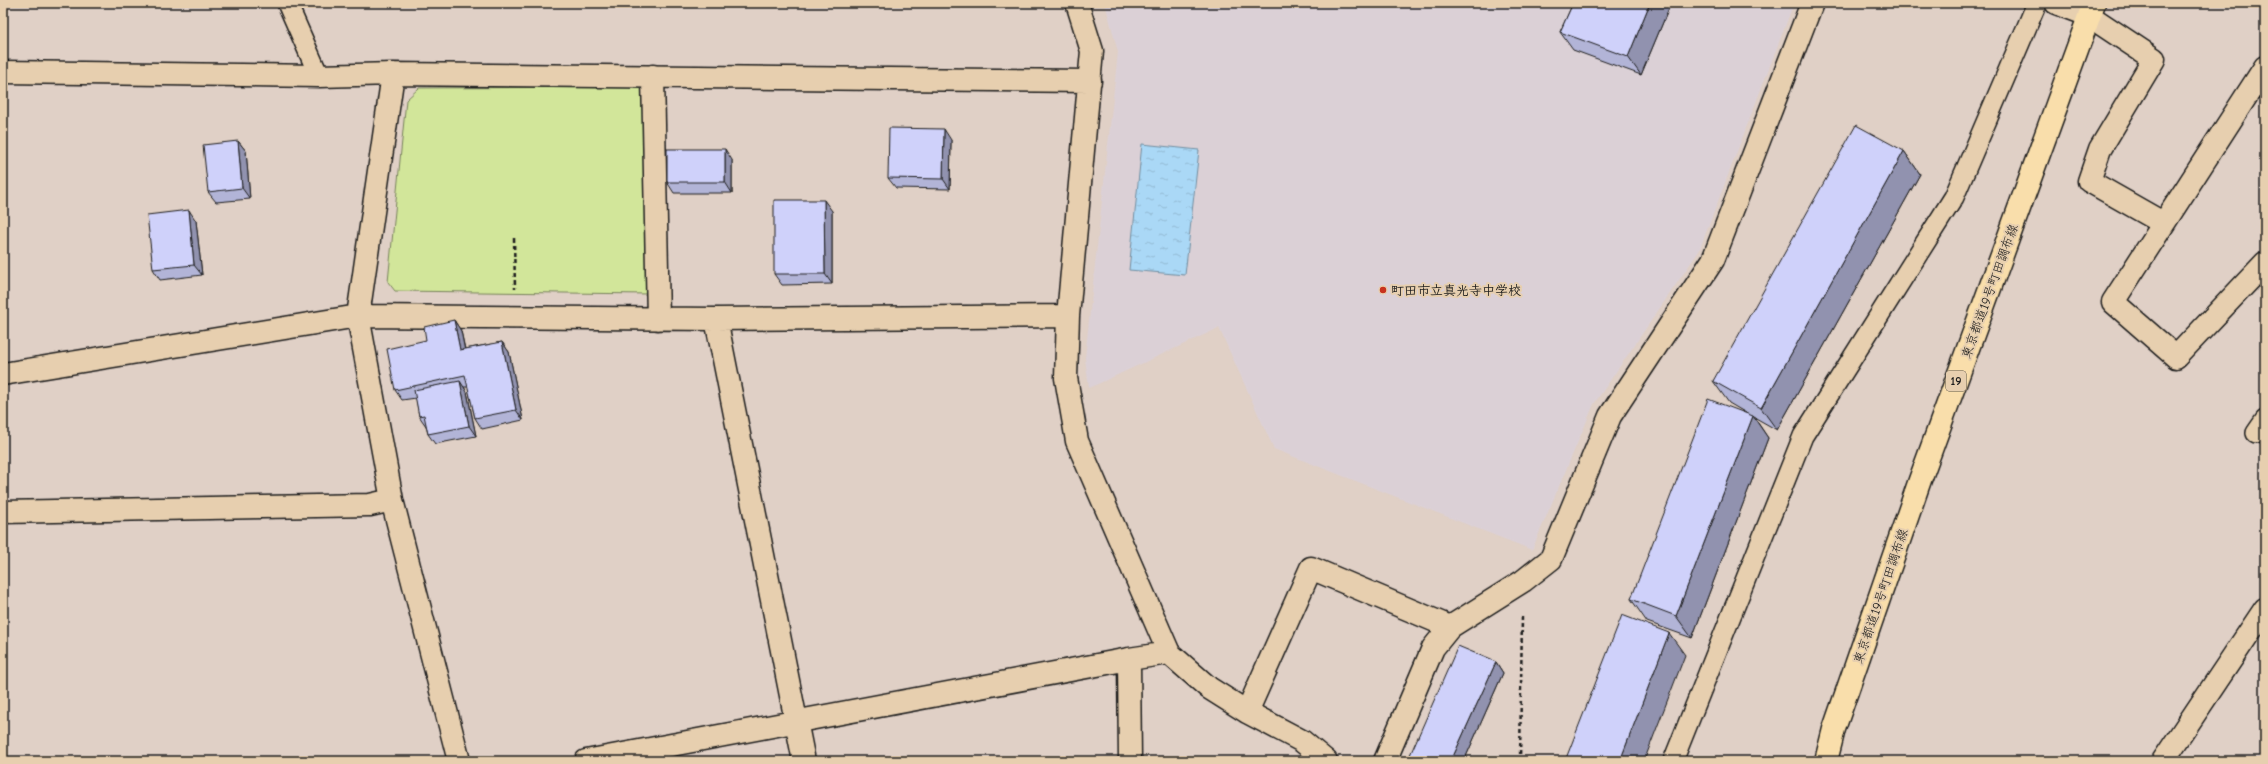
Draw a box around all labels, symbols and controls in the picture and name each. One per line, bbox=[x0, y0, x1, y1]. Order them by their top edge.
street label: 東京都道19号町田調布線 bbox=[1958, 221, 2021, 360]
place label: 町田市立真光寺中学校 bbox=[1391, 283, 1521, 298]
marker: 町田市立真光寺中学校 bbox=[1378, 285, 1388, 295]
road number: 19 bbox=[1946, 371, 1966, 391]
street label: 東京都道19号町田調布線 bbox=[1850, 526, 1911, 666]

